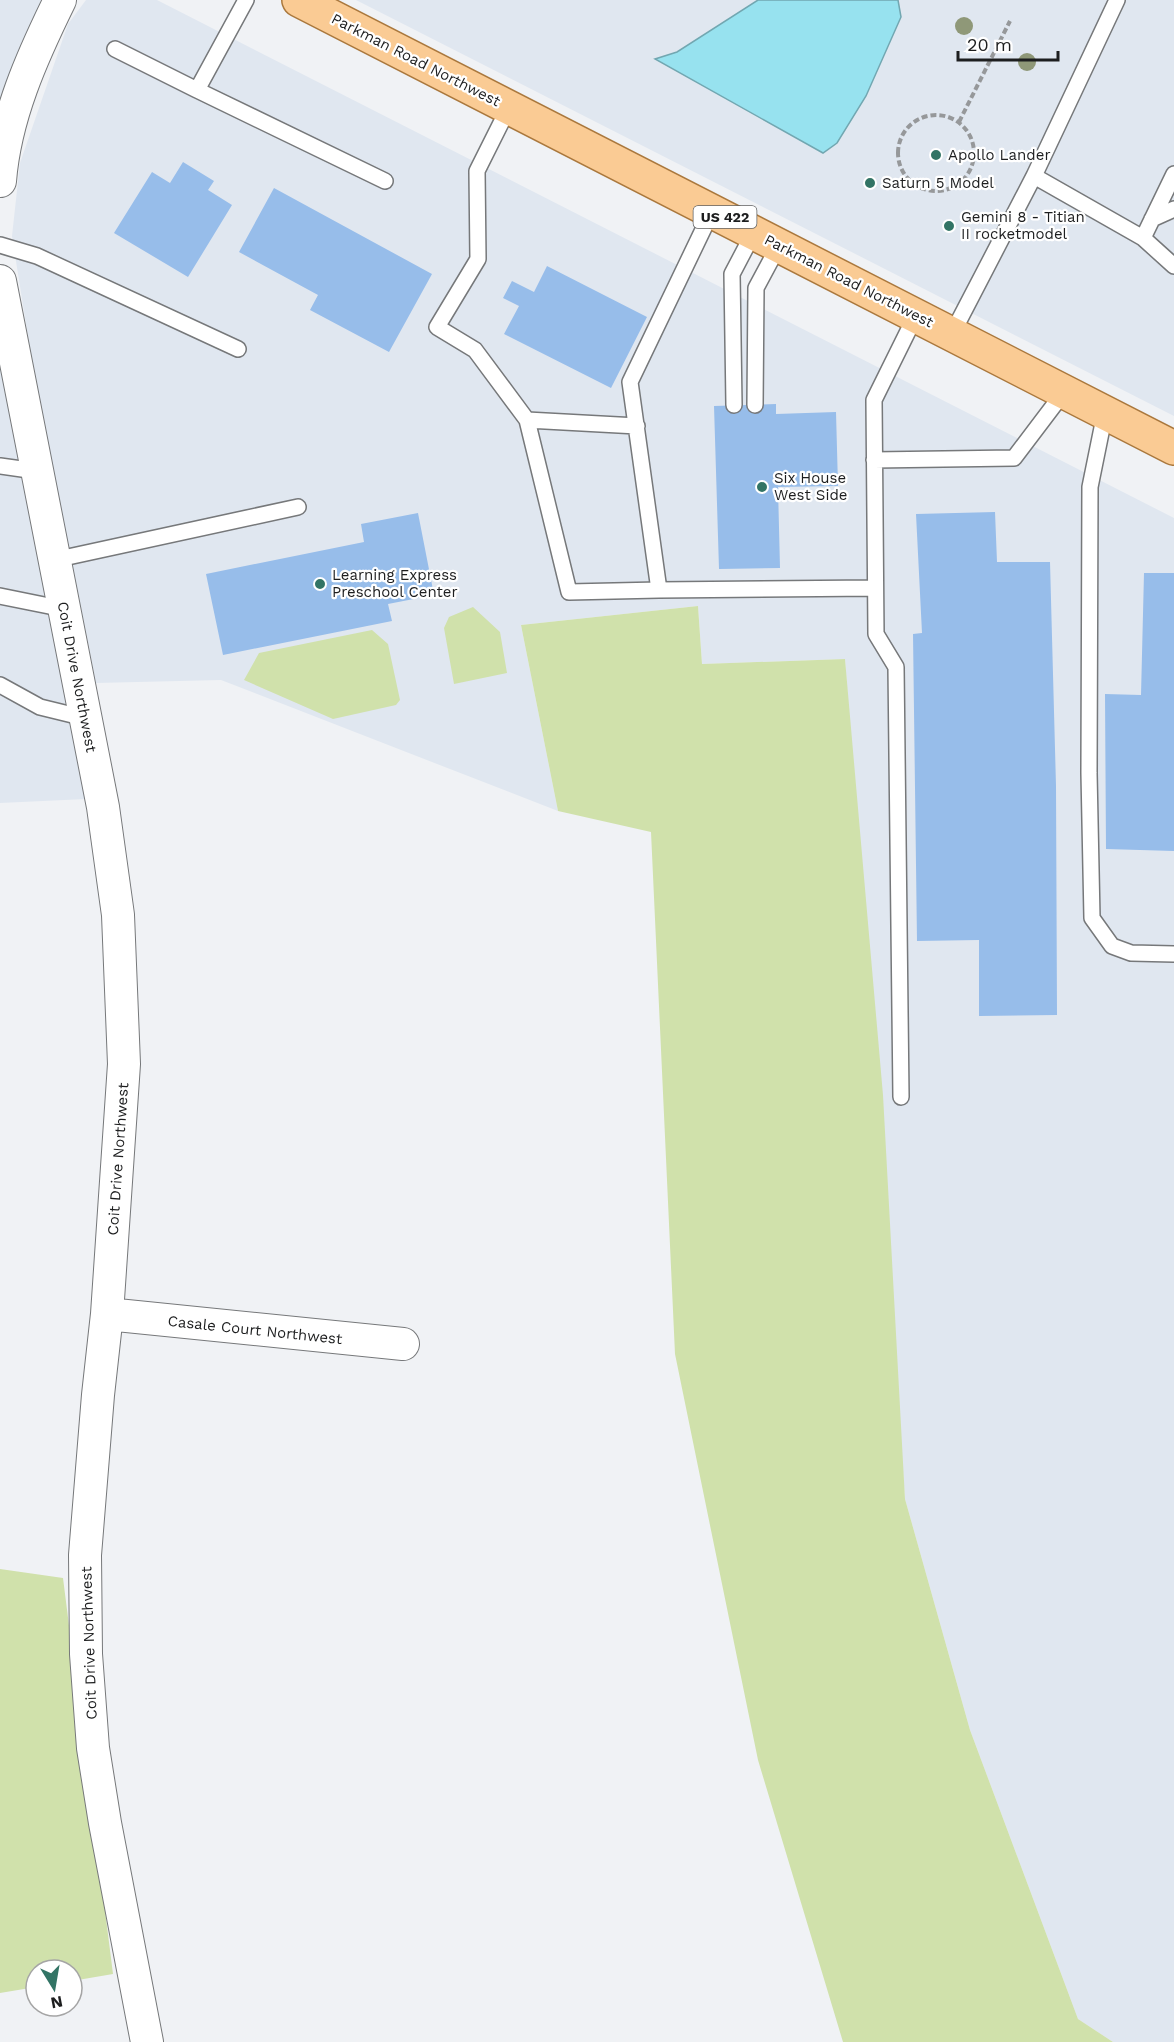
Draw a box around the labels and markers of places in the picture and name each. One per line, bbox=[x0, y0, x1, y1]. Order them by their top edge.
place label: Apollo Lander bbox=[948, 146, 1051, 164]
marker: Apollo Lander bbox=[929, 148, 943, 162]
place label: Saturn 5 Model bbox=[882, 174, 994, 192]
marker: Saturn 5 Model bbox=[863, 176, 877, 190]
place label: Gemini 8 - Titian II rocketmodel bbox=[961, 208, 1085, 243]
marker: Gemini 8 - Titian II rocketmodel bbox=[942, 219, 956, 233]
place label: Six House West Side bbox=[774, 469, 847, 504]
marker: Six House West Side bbox=[755, 480, 769, 494]
place label: Learning Express Preschool Center bbox=[332, 566, 458, 601]
marker: Learning Express Preschool Center bbox=[313, 577, 327, 591]

